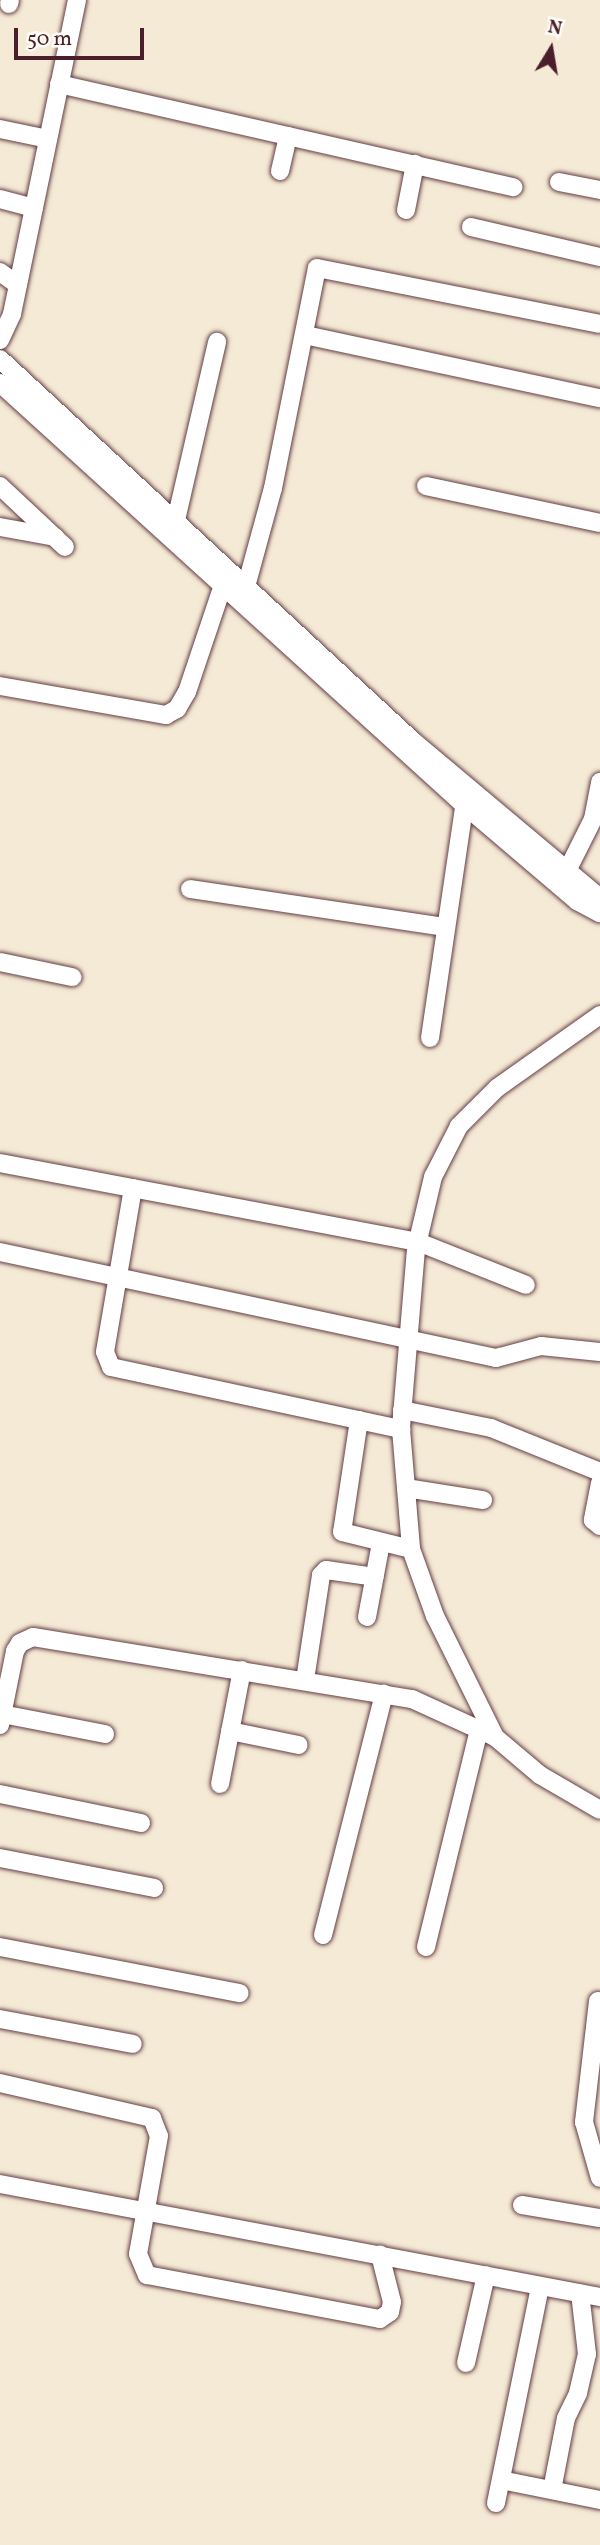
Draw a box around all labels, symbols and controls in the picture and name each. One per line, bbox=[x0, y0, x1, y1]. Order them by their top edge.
scale bar bbox=[18, 14, 147, 58]
north arrow bbox=[516, 14, 586, 84]
text: N bbox=[546, 14, 564, 42]
text: 50 m bbox=[27, 25, 72, 54]

